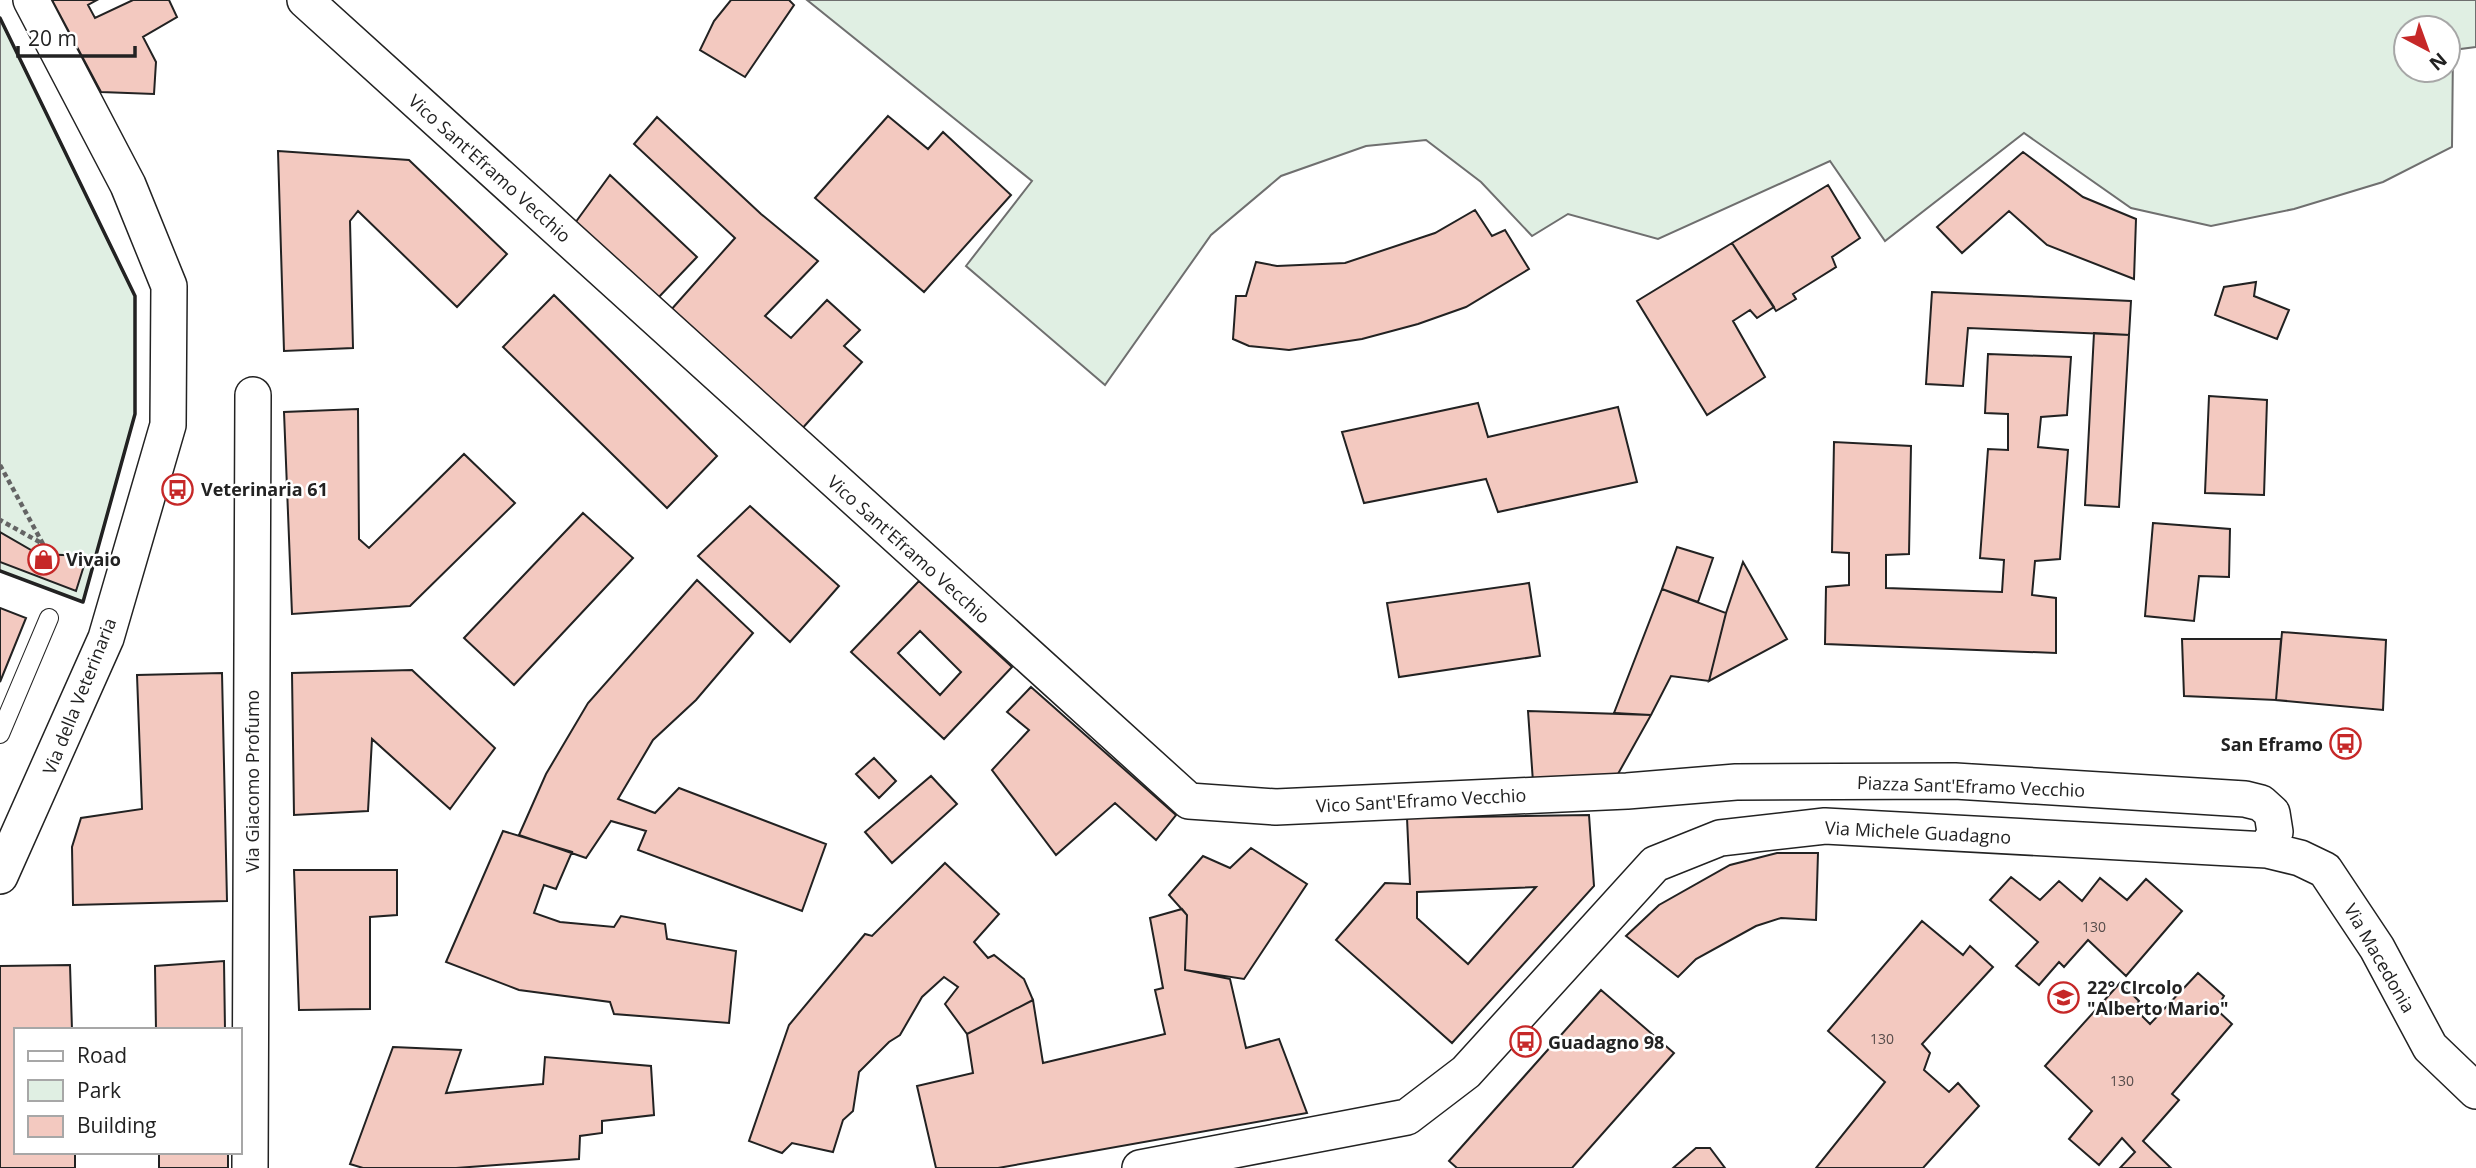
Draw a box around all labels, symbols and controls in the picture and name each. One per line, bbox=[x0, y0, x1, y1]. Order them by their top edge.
scale bar bbox=[18, 14, 135, 58]
north arrow bbox=[2392, 14, 2462, 84]
text: 20 m bbox=[28, 24, 77, 52]
text: N bbox=[2424, 47, 2453, 77]
street label: Vico Sant'Eframo Vecchio bbox=[404, 89, 576, 247]
street label: Vico Sant'Eframo Vecchio bbox=[823, 470, 995, 628]
bus stop icon: Veterinaria 61 bbox=[161, 472, 195, 506]
place label: Veterinaria 61 bbox=[201, 477, 328, 501]
shop icon: Vivaio bbox=[26, 542, 60, 576]
place label: Vivaio bbox=[66, 547, 121, 571]
street label: Via della Veterinaria bbox=[37, 614, 121, 778]
street label: Via Giacomo Profumo bbox=[240, 690, 264, 872]
bus stop icon: San Eframo bbox=[2329, 727, 2363, 761]
place label: San Eframo bbox=[2221, 732, 2323, 756]
street label: Piazza Sant'Eframo Vecchio bbox=[1857, 770, 2085, 802]
street label: Vico Sant'Eframo Vecchio bbox=[1315, 783, 1527, 817]
street label: Via Michele Guadagno bbox=[1824, 815, 2012, 849]
street label: Via Macedonia bbox=[2339, 899, 2421, 1017]
house number: 130 bbox=[2082, 917, 2106, 936]
place label: 22° CIrcolo "Alberto Mario" bbox=[2087, 975, 2228, 1020]
school or university icon: 22° CIrcolo "Alberto Mario" bbox=[2047, 980, 2081, 1014]
bus stop icon: Guadagno 98 bbox=[1508, 1025, 1542, 1059]
legend bbox=[14, 1028, 242, 1154]
house number: 130 bbox=[1870, 1029, 1894, 1048]
place label: Guadagno 98 bbox=[1548, 1030, 1664, 1054]
text: Road bbox=[77, 1041, 127, 1069]
house number: 130 bbox=[2110, 1071, 2134, 1090]
text: Park bbox=[77, 1076, 121, 1104]
text: Building bbox=[77, 1111, 156, 1139]

